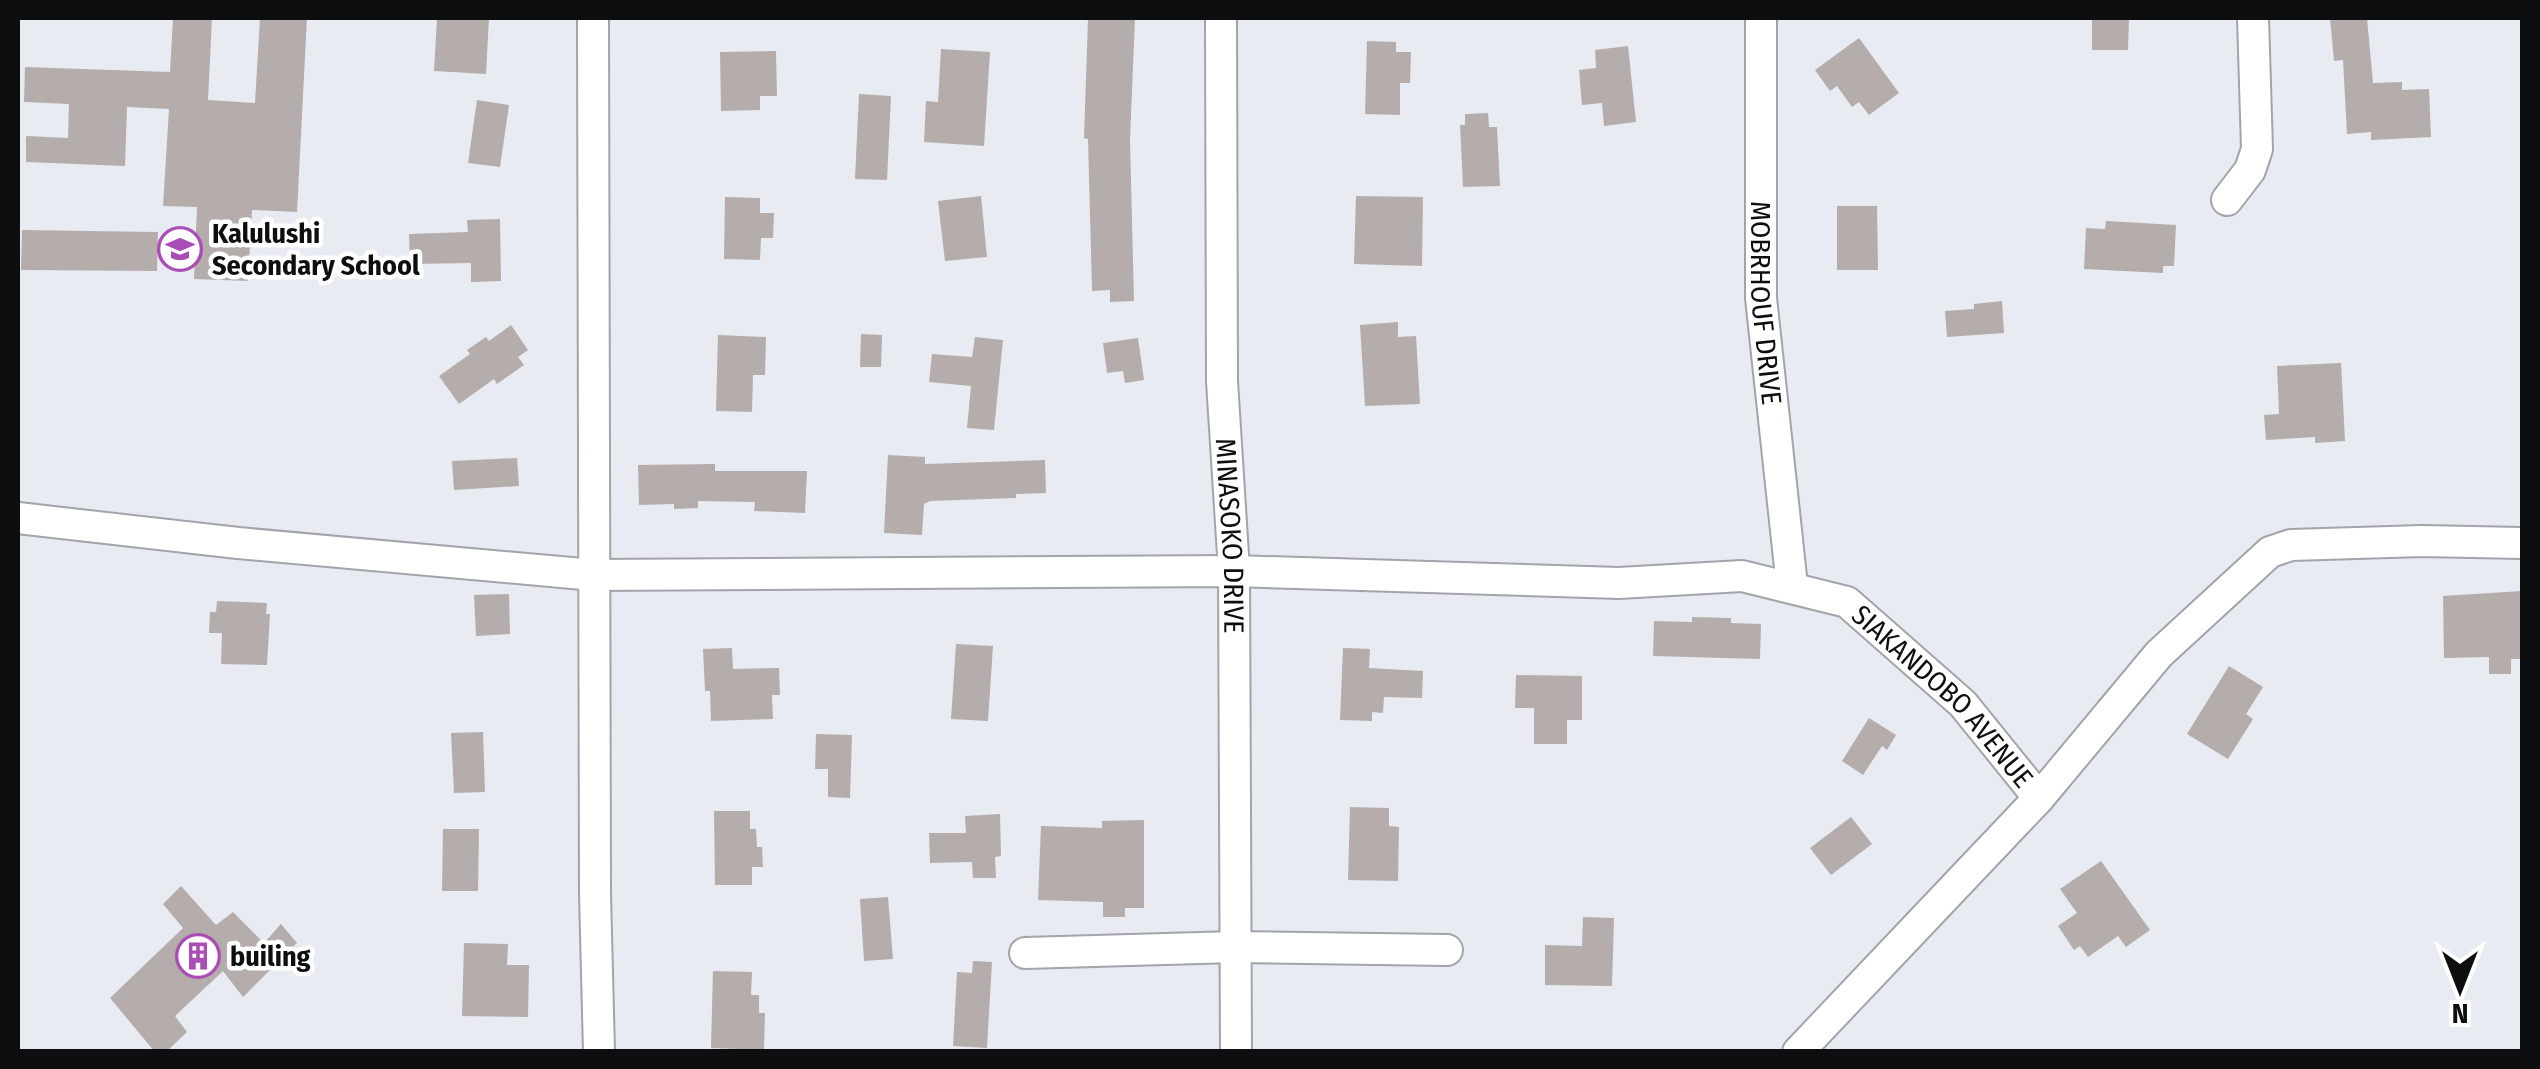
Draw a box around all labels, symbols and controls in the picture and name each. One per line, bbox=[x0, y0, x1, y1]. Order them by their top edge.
street label: MOBRHOUF DRIVE bbox=[1745, 201, 1789, 406]
place label: Kalulushi Secondary School bbox=[212, 217, 420, 282]
school or university icon: Kalulushi Secondary School bbox=[157, 226, 203, 272]
street label: MINASOKO DRIVE bbox=[1209, 437, 1251, 633]
street label: SIAKANDOBO AVENUE bbox=[1845, 598, 2040, 794]
building icon: builing bbox=[175, 933, 221, 979]
north arrow bbox=[2410, 939, 2510, 1039]
place label: builing bbox=[230, 940, 311, 973]
text: N bbox=[2452, 997, 2468, 1030]

